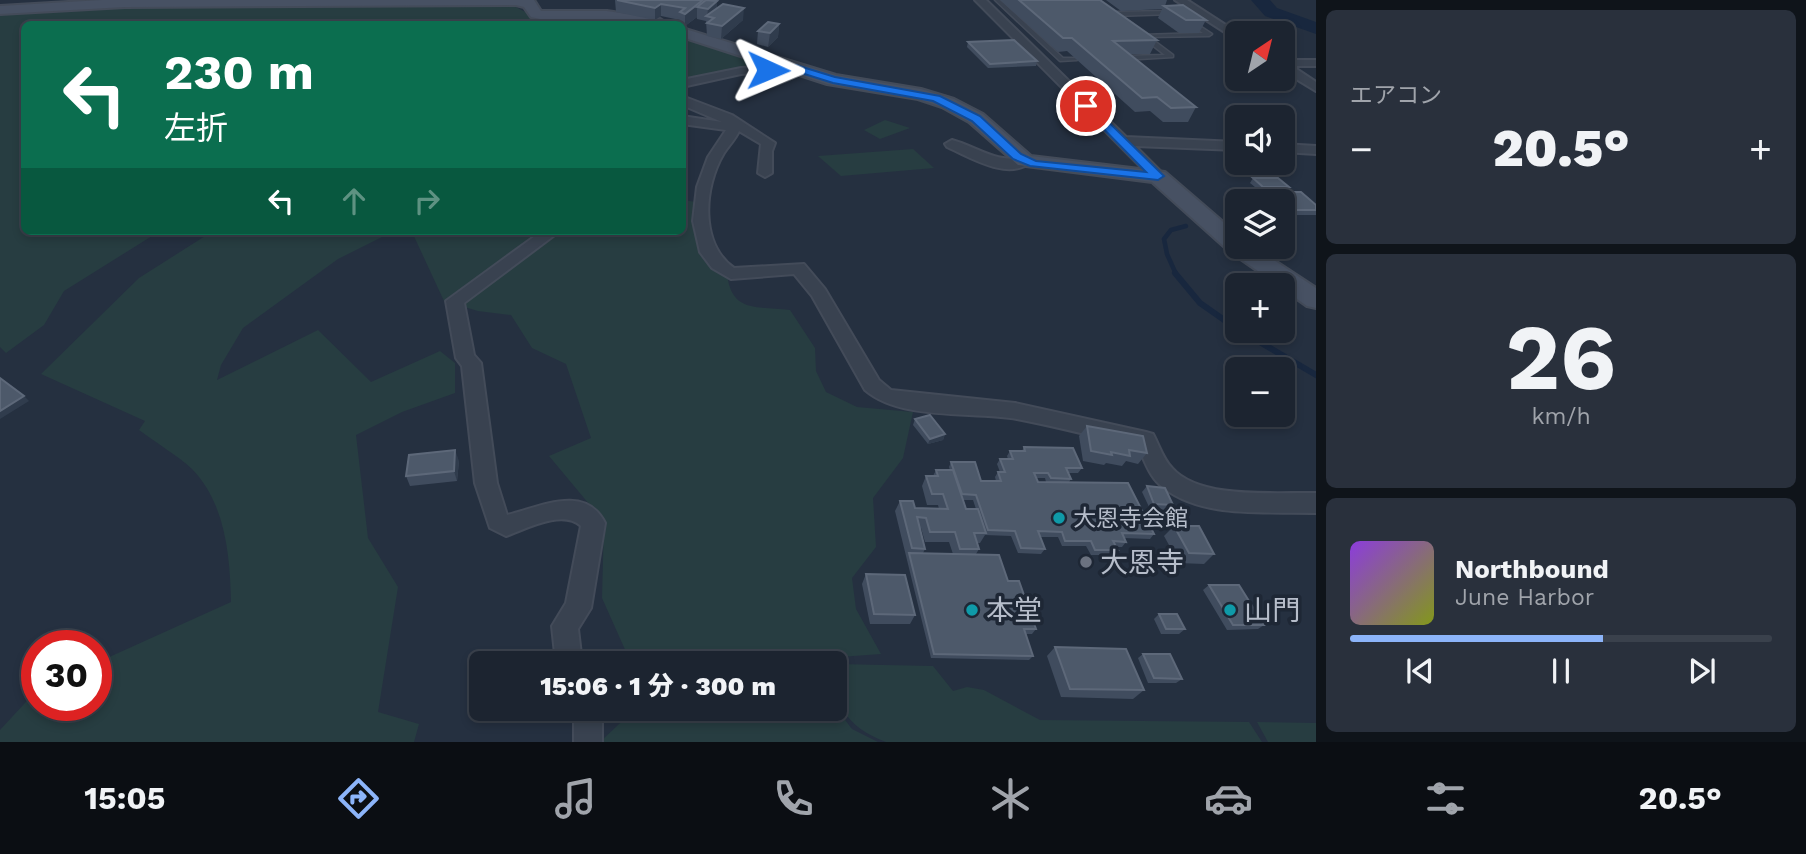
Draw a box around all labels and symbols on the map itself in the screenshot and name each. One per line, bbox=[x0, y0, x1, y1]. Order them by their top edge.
north arrow bbox=[1225, 21, 1295, 91]
position arrow bbox=[731, 33, 805, 107]
pin bbox=[1056, 76, 1116, 136]
place label: 大恩寺会館 bbox=[1073, 505, 1188, 532]
marker: 大恩寺会館 bbox=[1051, 510, 1067, 526]
place label: 大恩寺 bbox=[1100, 546, 1184, 579]
marker: 大恩寺 bbox=[1078, 554, 1094, 570]
place label: 本堂 bbox=[986, 594, 1042, 627]
place label: 山門 bbox=[1244, 594, 1300, 627]
marker: 本堂 bbox=[964, 602, 980, 618]
marker: 山門 bbox=[1222, 602, 1238, 618]
speed limit sign: 30 bbox=[21, 630, 112, 721]

